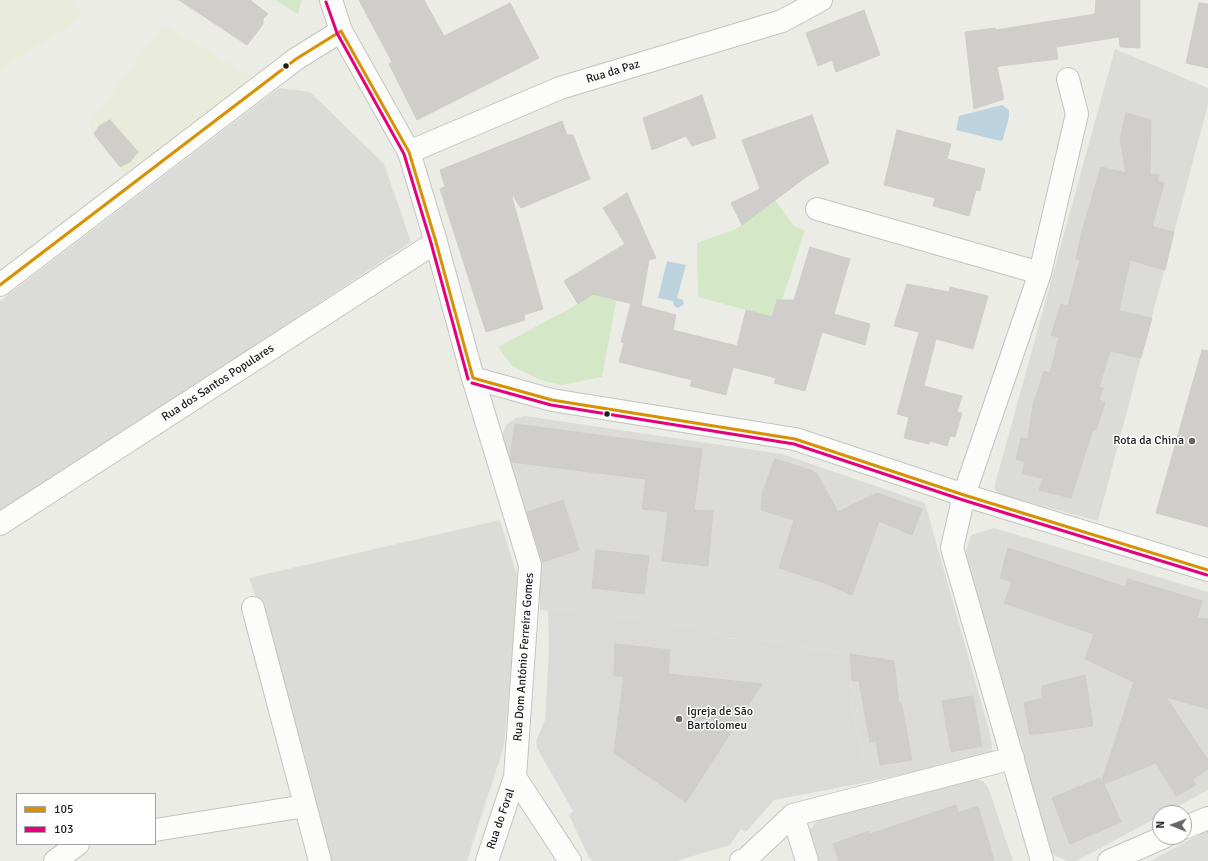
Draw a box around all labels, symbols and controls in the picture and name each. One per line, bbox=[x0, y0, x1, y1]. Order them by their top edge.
street label: Rua da Paz bbox=[584, 57, 642, 87]
unlabelled marker bbox=[281, 61, 291, 71]
street label: Rua dos Santos Populares bbox=[159, 341, 277, 425]
unlabelled marker bbox=[602, 409, 612, 419]
place label: Rota da China bbox=[1113, 434, 1184, 448]
marker: Rota da China bbox=[1187, 436, 1197, 446]
street label: Rua Dom António Ferreira Gomes bbox=[511, 572, 537, 742]
place label: Igreja de São Bartolomeu bbox=[687, 705, 753, 733]
marker: Igreja de São Bartolomeu bbox=[674, 714, 684, 724]
street label: Rua do Foral bbox=[484, 787, 518, 851]
legend bbox=[16, 793, 156, 845]
text: 105 bbox=[54, 802, 73, 817]
north arrow bbox=[1152, 805, 1192, 845]
text: N bbox=[1154, 821, 1167, 829]
text: 103 bbox=[54, 822, 73, 837]

